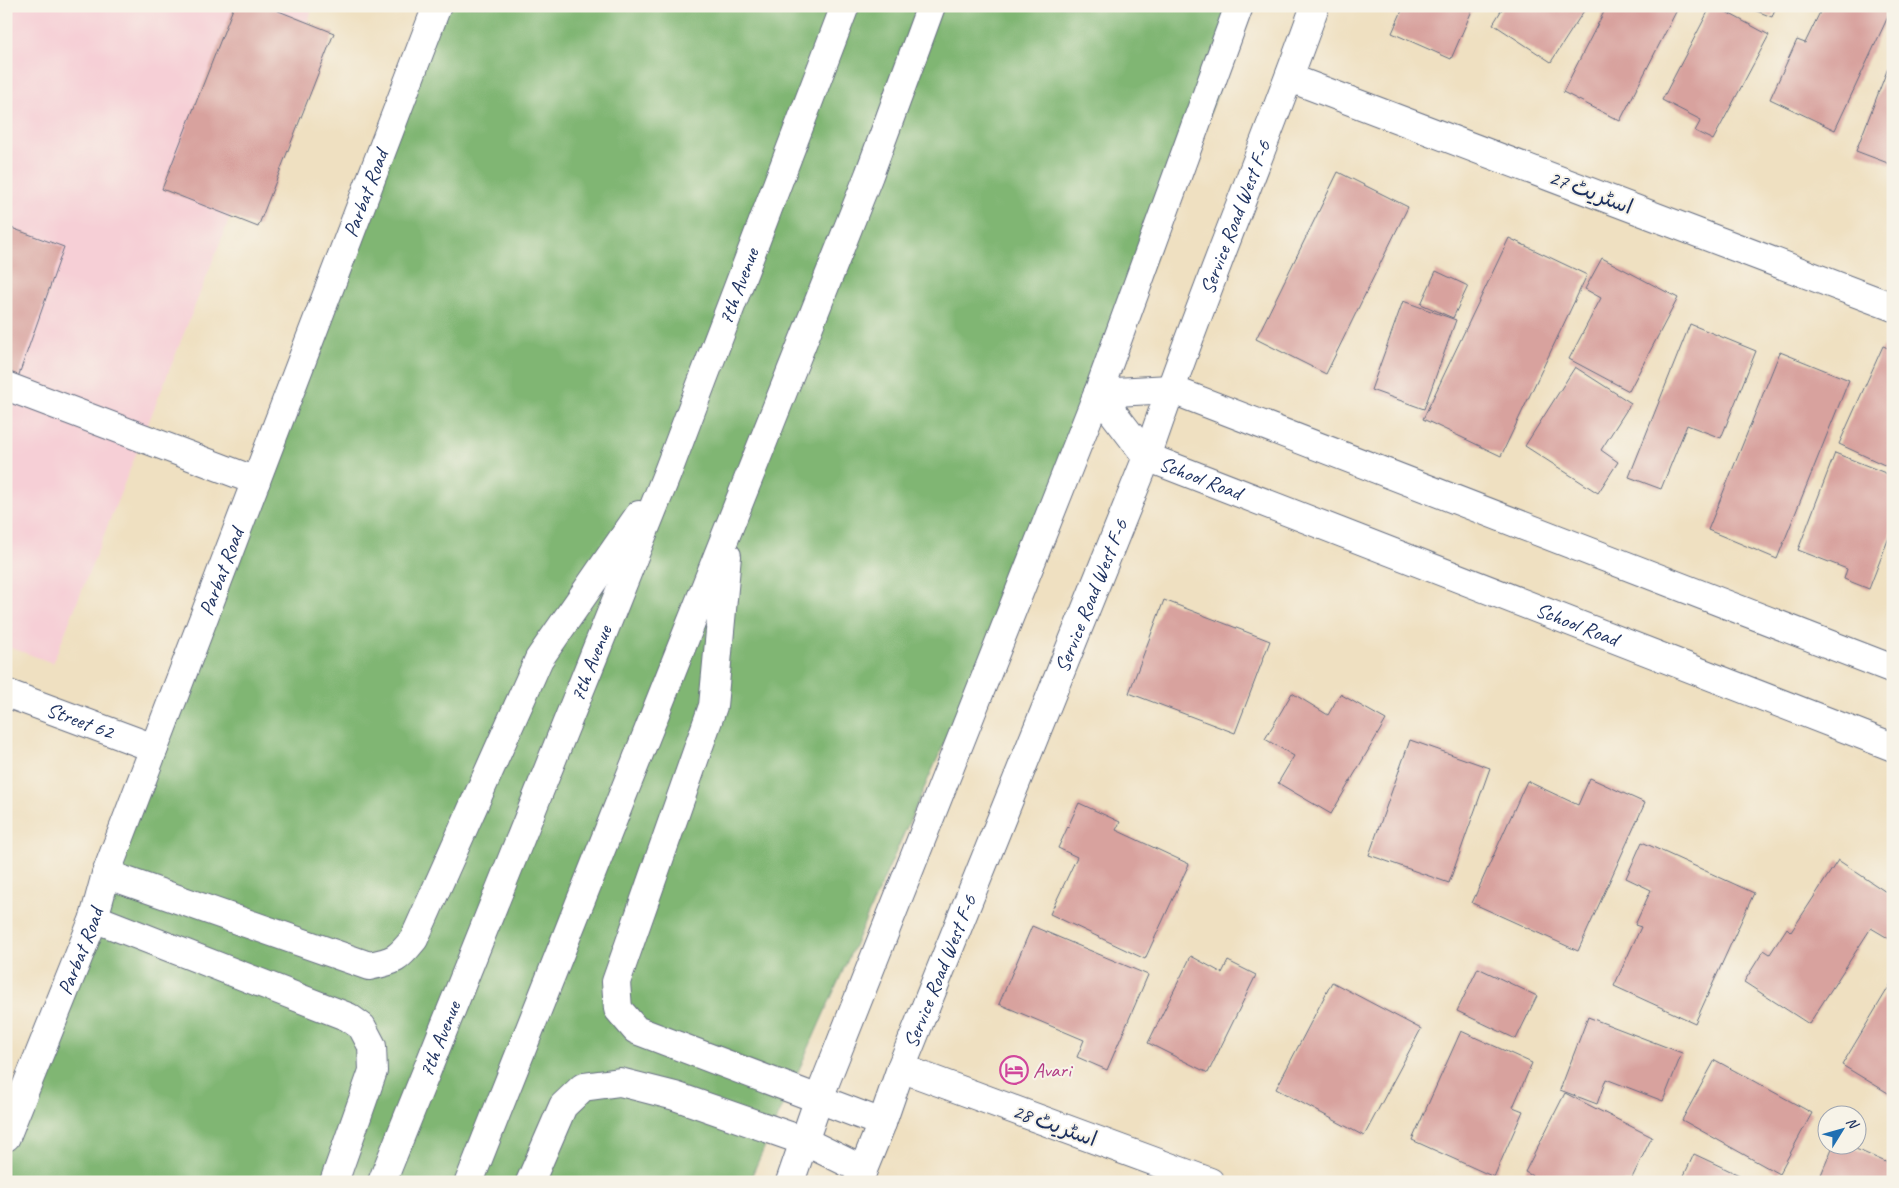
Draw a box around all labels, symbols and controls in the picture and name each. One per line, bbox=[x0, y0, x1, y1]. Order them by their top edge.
street label: Service Road West F-6 bbox=[1194, 136, 1277, 298]
street label: Parbat Road bbox=[337, 143, 395, 241]
street label: اسٹریٹ 27 bbox=[1545, 164, 1637, 220]
street label: 7th Avenue bbox=[712, 243, 765, 328]
street label: School Road bbox=[1156, 450, 1249, 507]
street label: Service Road West F-6 bbox=[1049, 515, 1134, 676]
street label: Parbat Road bbox=[193, 521, 251, 619]
street label: School Road bbox=[1532, 596, 1625, 653]
street label: 7th Avenue bbox=[564, 621, 618, 705]
street label: Street 62 bbox=[43, 696, 119, 745]
street label: Service Road West F-6 bbox=[897, 891, 982, 1052]
street label: Parbat Road bbox=[52, 902, 110, 999]
street label: 7th Avenue bbox=[413, 996, 467, 1081]
hotel icon: Avari bbox=[999, 1055, 1029, 1085]
place label: Avari bbox=[1033, 1057, 1074, 1083]
street label: اسٹریٹ 28 bbox=[1009, 1098, 1101, 1152]
north arrow bbox=[1816, 1106, 1866, 1156]
text: N bbox=[1843, 1114, 1863, 1133]

